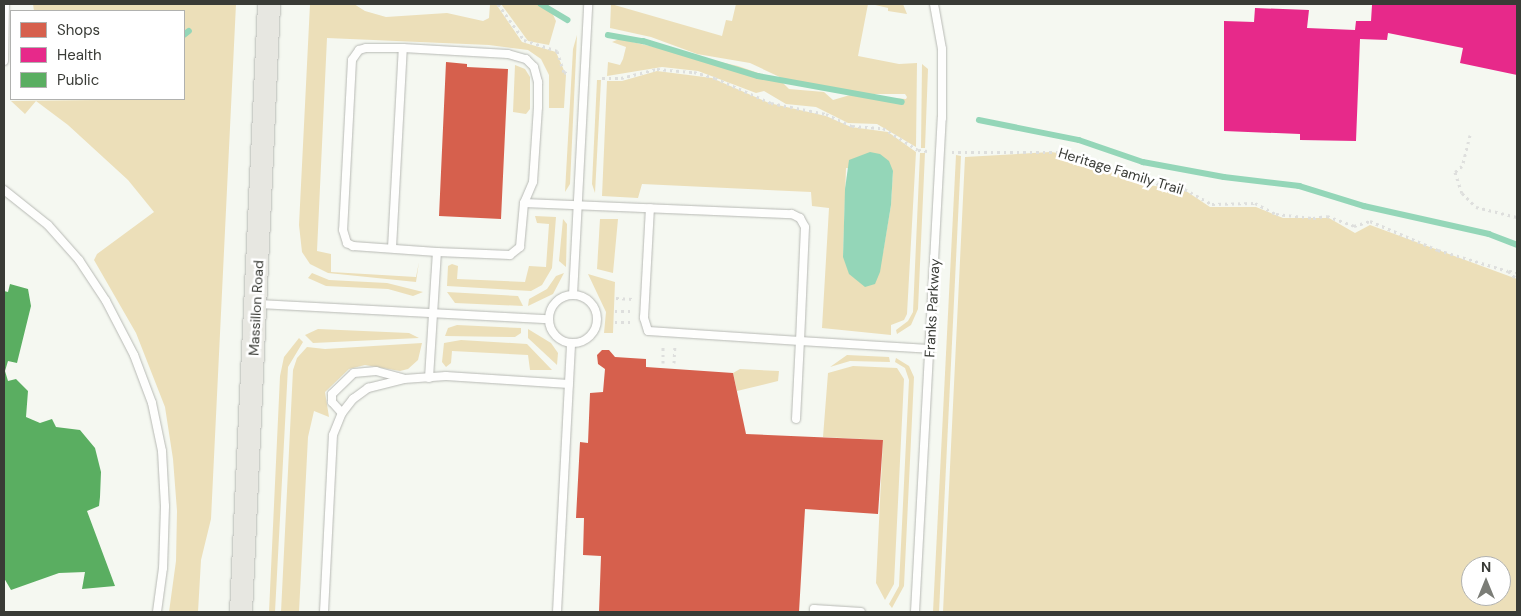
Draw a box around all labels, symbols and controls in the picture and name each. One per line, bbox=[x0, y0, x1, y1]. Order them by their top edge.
legend bbox=[10, 10, 185, 100]
text: Shops bbox=[57, 20, 100, 40]
text: Health bbox=[57, 45, 102, 65]
text: Public bbox=[57, 70, 99, 90]
street label: Heritage Family Trail bbox=[1056, 144, 1186, 198]
street label: Franks Parkway bbox=[921, 258, 943, 358]
street label: Massillon Road bbox=[245, 260, 267, 356]
north arrow bbox=[1461, 556, 1511, 606]
text: N bbox=[1481, 558, 1491, 576]

